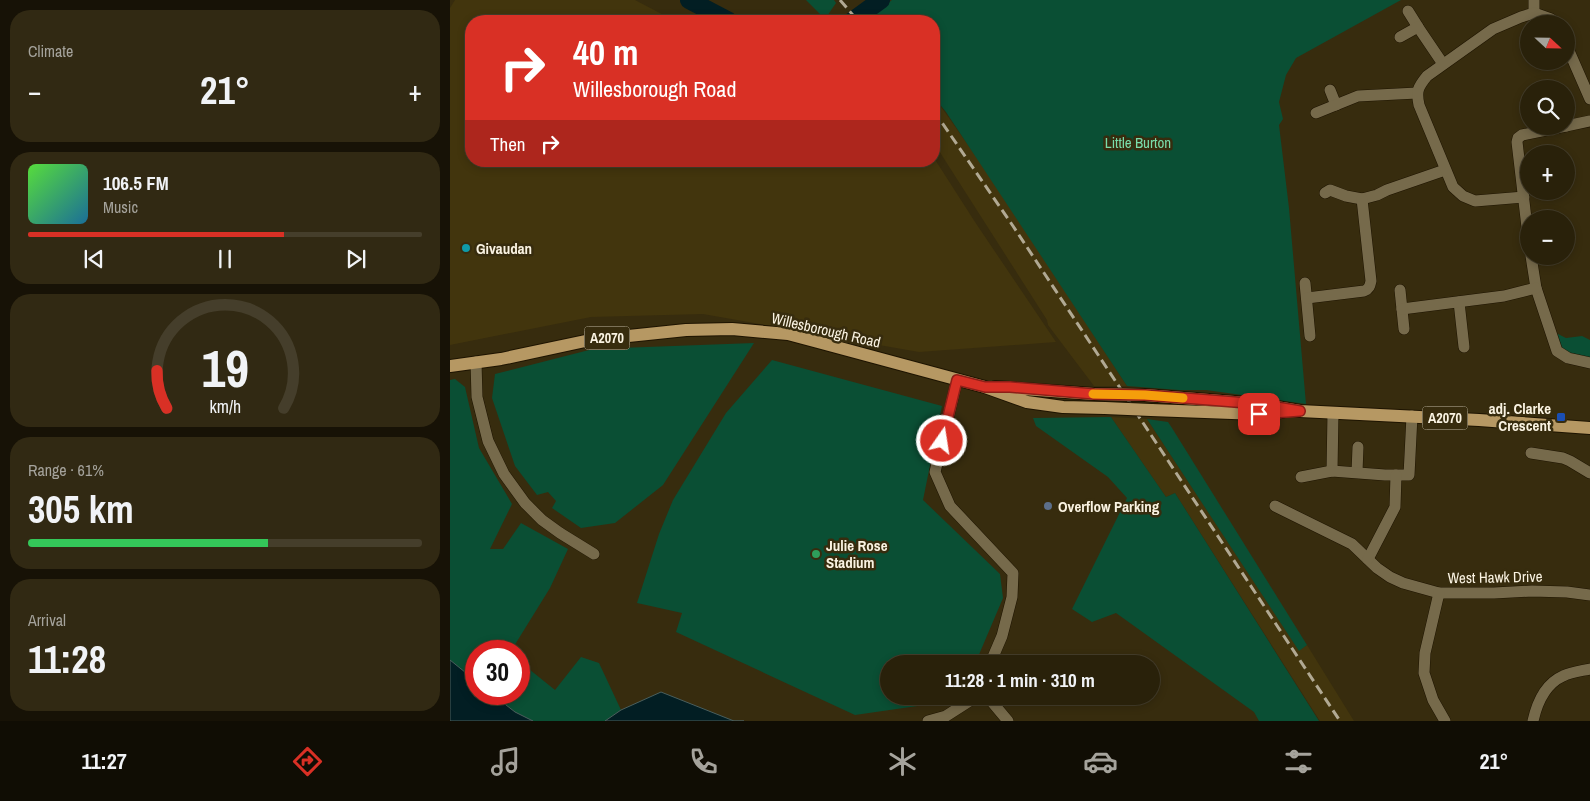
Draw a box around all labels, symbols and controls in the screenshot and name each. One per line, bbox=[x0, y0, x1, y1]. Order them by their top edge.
north arrow bbox=[1520, 15, 1575, 70]
map controls bbox=[1520, 15, 1575, 265]
text: 40 m bbox=[573, 29, 638, 76]
icon: right bbox=[490, 35, 555, 100]
text: Climate bbox=[28, 40, 73, 62]
text: 21° bbox=[200, 65, 250, 116]
text: − bbox=[28, 72, 41, 110]
text: + bbox=[409, 72, 422, 110]
text: Willesborough Road bbox=[573, 74, 736, 104]
button: search bbox=[1520, 80, 1575, 135]
icon: right bbox=[536, 130, 564, 158]
text: Then bbox=[490, 131, 526, 157]
park label: Little Burton bbox=[1105, 132, 1171, 153]
button: + bbox=[1520, 145, 1575, 200]
text: 106.5 FM bbox=[103, 170, 169, 196]
text: Music bbox=[103, 196, 138, 218]
button: − bbox=[1520, 210, 1575, 265]
place label: Givaudan bbox=[476, 238, 532, 259]
marker: Givaudan bbox=[460, 242, 472, 254]
icon: previous bbox=[80, 245, 108, 273]
icon: pause bbox=[211, 245, 239, 273]
icon: next bbox=[342, 245, 370, 273]
street label: Willesborough Road bbox=[769, 307, 883, 353]
road number: A2070 bbox=[584, 326, 630, 349]
text: 19 bbox=[201, 333, 249, 403]
pin bbox=[1238, 393, 1280, 435]
text: km/h bbox=[209, 395, 241, 419]
place label: adj. Clarke Crescent bbox=[1489, 398, 1551, 436]
icon: arrive bbox=[1245, 400, 1273, 428]
road number: A2070 bbox=[1422, 406, 1468, 429]
marker: adj. Clarke Crescent bbox=[1555, 411, 1567, 423]
position arrow bbox=[915, 414, 967, 466]
text: Range · 61% bbox=[28, 459, 104, 481]
text: 305 km bbox=[28, 484, 134, 535]
place label: Overflow Parking bbox=[1058, 496, 1160, 517]
marker: Overflow Parking bbox=[1042, 500, 1054, 512]
place label: Julie Rose Stadium bbox=[826, 535, 888, 573]
marker: Julie Rose Stadium bbox=[810, 548, 822, 560]
street label: West Hawk Drive bbox=[1447, 566, 1543, 588]
text: Arrival bbox=[28, 609, 66, 631]
text: 11:28 bbox=[28, 634, 106, 685]
speed limit sign: 30 bbox=[465, 640, 530, 705]
text: 11:28 · 1 min · 310 m bbox=[945, 667, 1095, 693]
icon: directions bbox=[290, 744, 325, 779]
icon: music bbox=[488, 744, 523, 779]
icon: phone bbox=[686, 744, 721, 779]
icon: climate bbox=[885, 744, 920, 779]
icon: car bbox=[1083, 744, 1118, 779]
icon: filters bbox=[1281, 744, 1316, 779]
text: 11:27 bbox=[82, 746, 127, 776]
text: 21° bbox=[1479, 746, 1508, 776]

